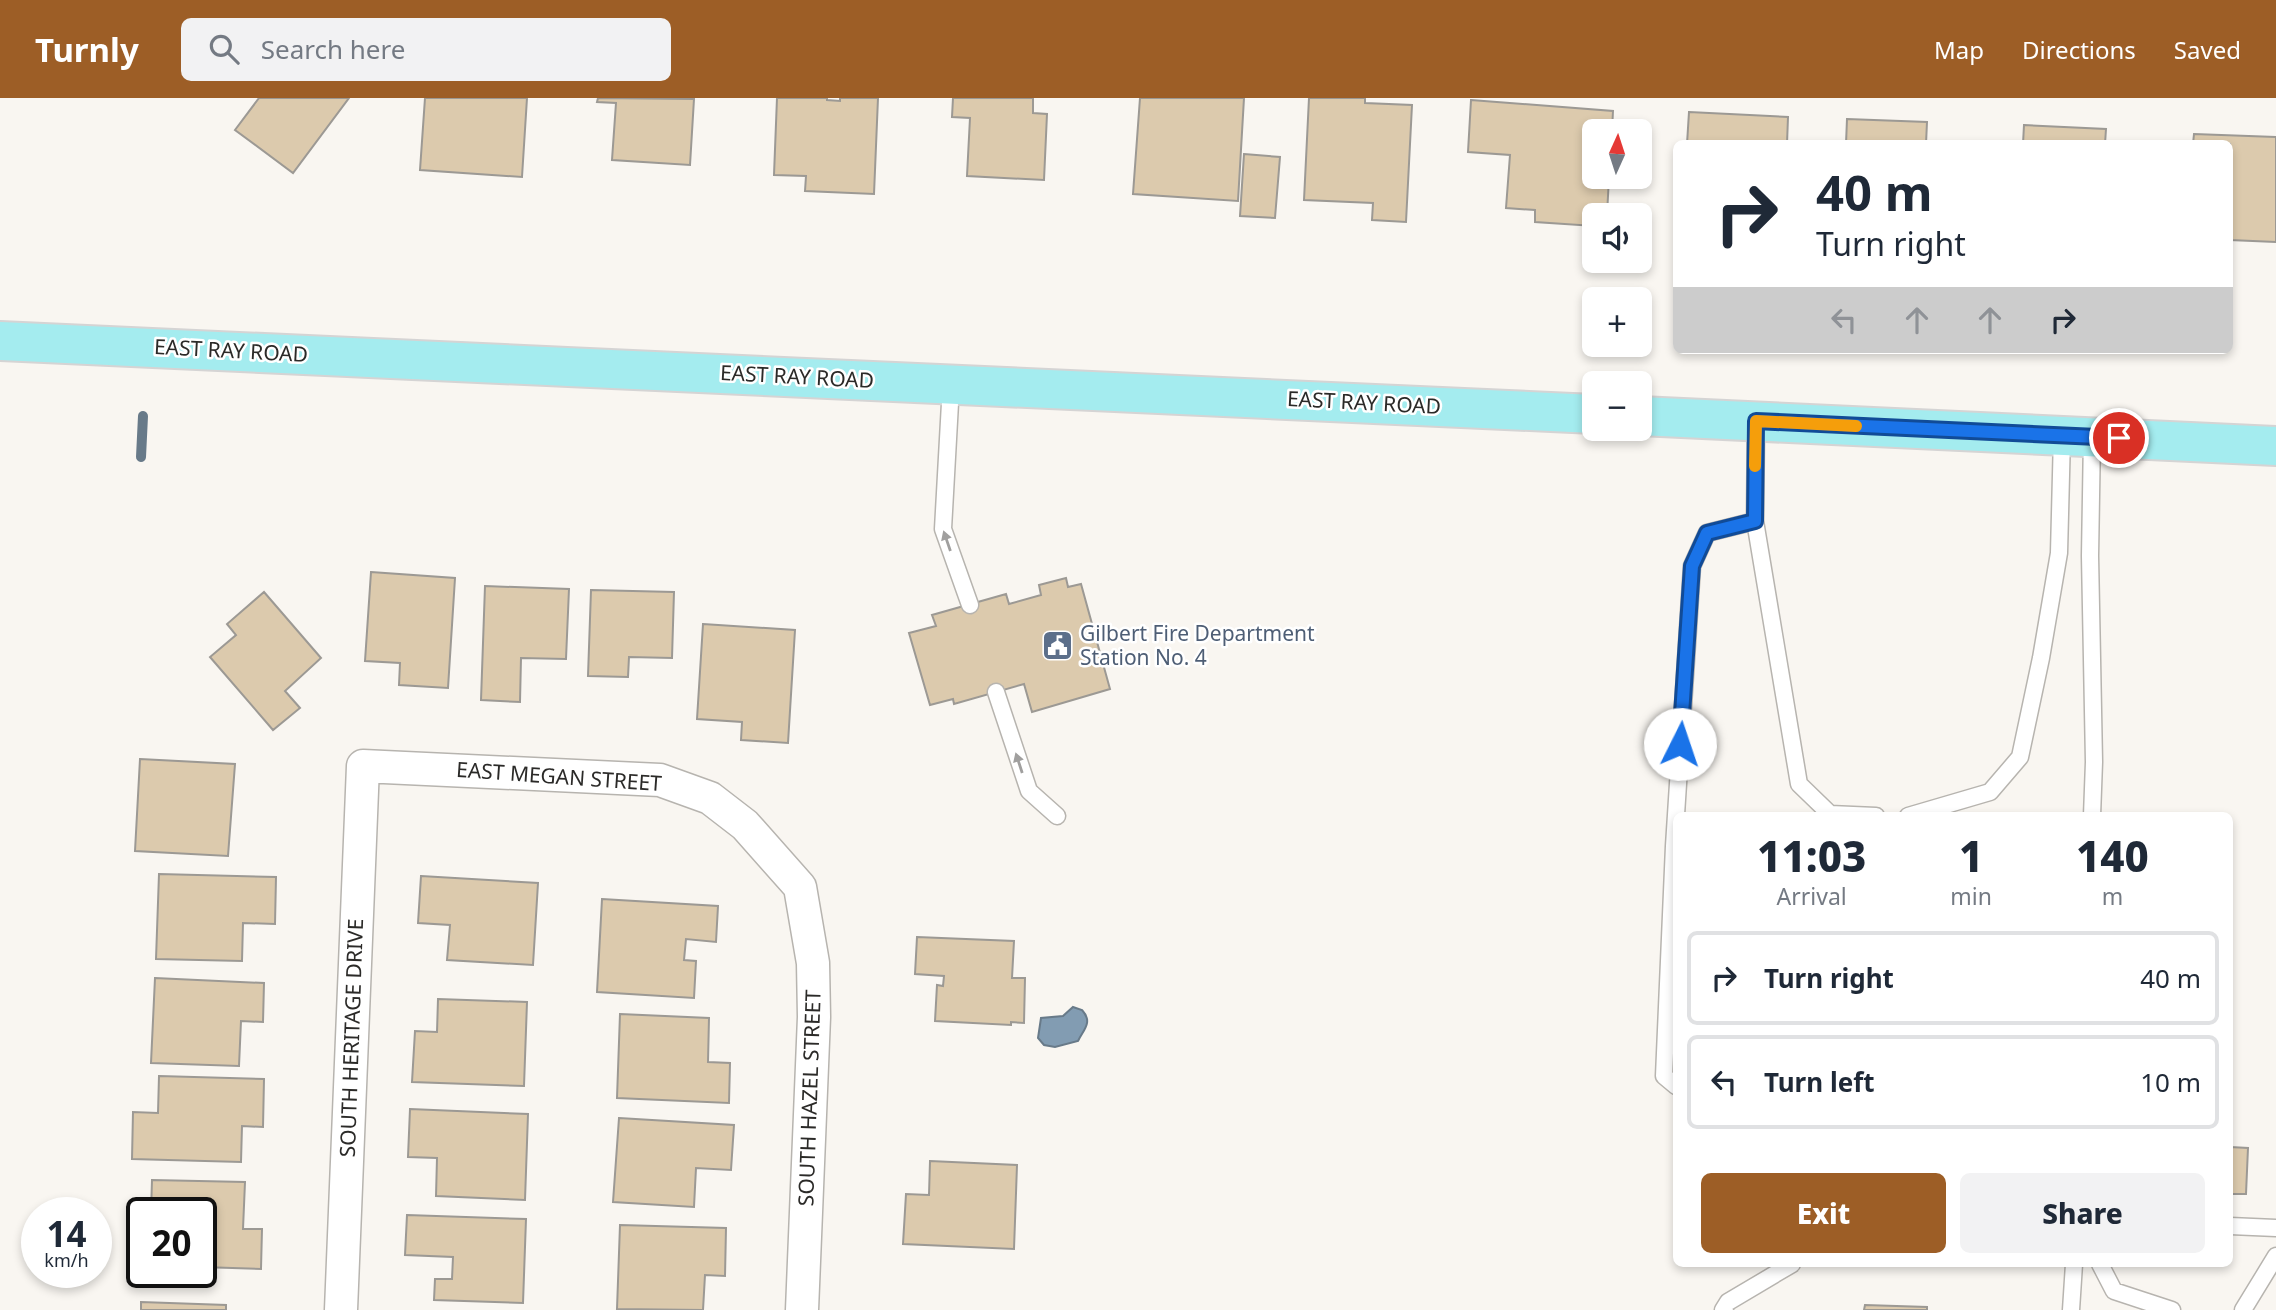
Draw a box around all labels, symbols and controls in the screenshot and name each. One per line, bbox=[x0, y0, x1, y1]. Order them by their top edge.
search box bbox=[181, 18, 671, 81]
text: Turnly bbox=[35, 27, 139, 72]
icon: search bbox=[205, 30, 243, 68]
text: Search here bbox=[261, 31, 405, 67]
text: Map bbox=[1934, 33, 1984, 66]
text: Directions bbox=[2022, 33, 2136, 66]
text: Saved bbox=[2174, 33, 2241, 66]
north arrow bbox=[1582, 119, 1652, 189]
map controls bbox=[1582, 119, 1652, 441]
text: 40 m bbox=[1816, 159, 1933, 225]
icon: right bbox=[1701, 168, 1792, 259]
button: sound bbox=[1582, 203, 1652, 273]
text: Turn right bbox=[1816, 222, 1966, 265]
button: + bbox=[1582, 287, 1652, 357]
icon: left bbox=[1825, 301, 1863, 339]
icon: ahead bbox=[1898, 301, 1936, 339]
icon: ahead bbox=[1971, 301, 2009, 339]
icon: right bbox=[2044, 301, 2082, 339]
street label: EAST RAY ROAD bbox=[153, 332, 309, 368]
street label: EAST RAY ROAD bbox=[719, 358, 875, 394]
button: − bbox=[1582, 371, 1652, 441]
street label: EAST RAY ROAD bbox=[1286, 384, 1442, 420]
pin bbox=[2089, 408, 2149, 468]
icon: arrive bbox=[2100, 419, 2138, 457]
one-way arrow bbox=[941, 530, 952, 551]
place label: Gilbert Fire Department Station No. 4 bbox=[1080, 619, 1315, 671]
public building icon: Gilbert Fire Department Station No. 4 bbox=[1040, 629, 1074, 663]
position arrow bbox=[1643, 707, 1717, 781]
one-way arrow bbox=[1014, 752, 1024, 773]
street label: EAST MEGAN STREET bbox=[455, 755, 663, 797]
text: 11:03 bbox=[1757, 827, 1866, 884]
text: 1 bbox=[1959, 827, 1983, 884]
text: 140 bbox=[2076, 827, 2149, 884]
text: Arrival bbox=[1777, 880, 1847, 912]
text: min bbox=[1950, 880, 1992, 912]
text: m bbox=[2102, 880, 2123, 912]
street label: SOUTH HERITAGE DRIVE bbox=[333, 918, 369, 1158]
icon: right bbox=[1705, 959, 1743, 997]
text: Turn right bbox=[1764, 960, 1894, 996]
text: 40 m bbox=[2140, 960, 2201, 996]
street label: SOUTH HAZEL STREET bbox=[791, 989, 827, 1207]
icon: left bbox=[1705, 1063, 1743, 1101]
text: Turn left bbox=[1764, 1064, 1875, 1100]
text: 10 m bbox=[2140, 1064, 2201, 1100]
button: Exit bbox=[1701, 1173, 1946, 1253]
button: Share bbox=[1960, 1173, 2205, 1253]
speed limit sign: 20 bbox=[126, 1197, 217, 1288]
text: 14 bbox=[46, 1210, 87, 1257]
text: km/h bbox=[44, 1248, 89, 1272]

